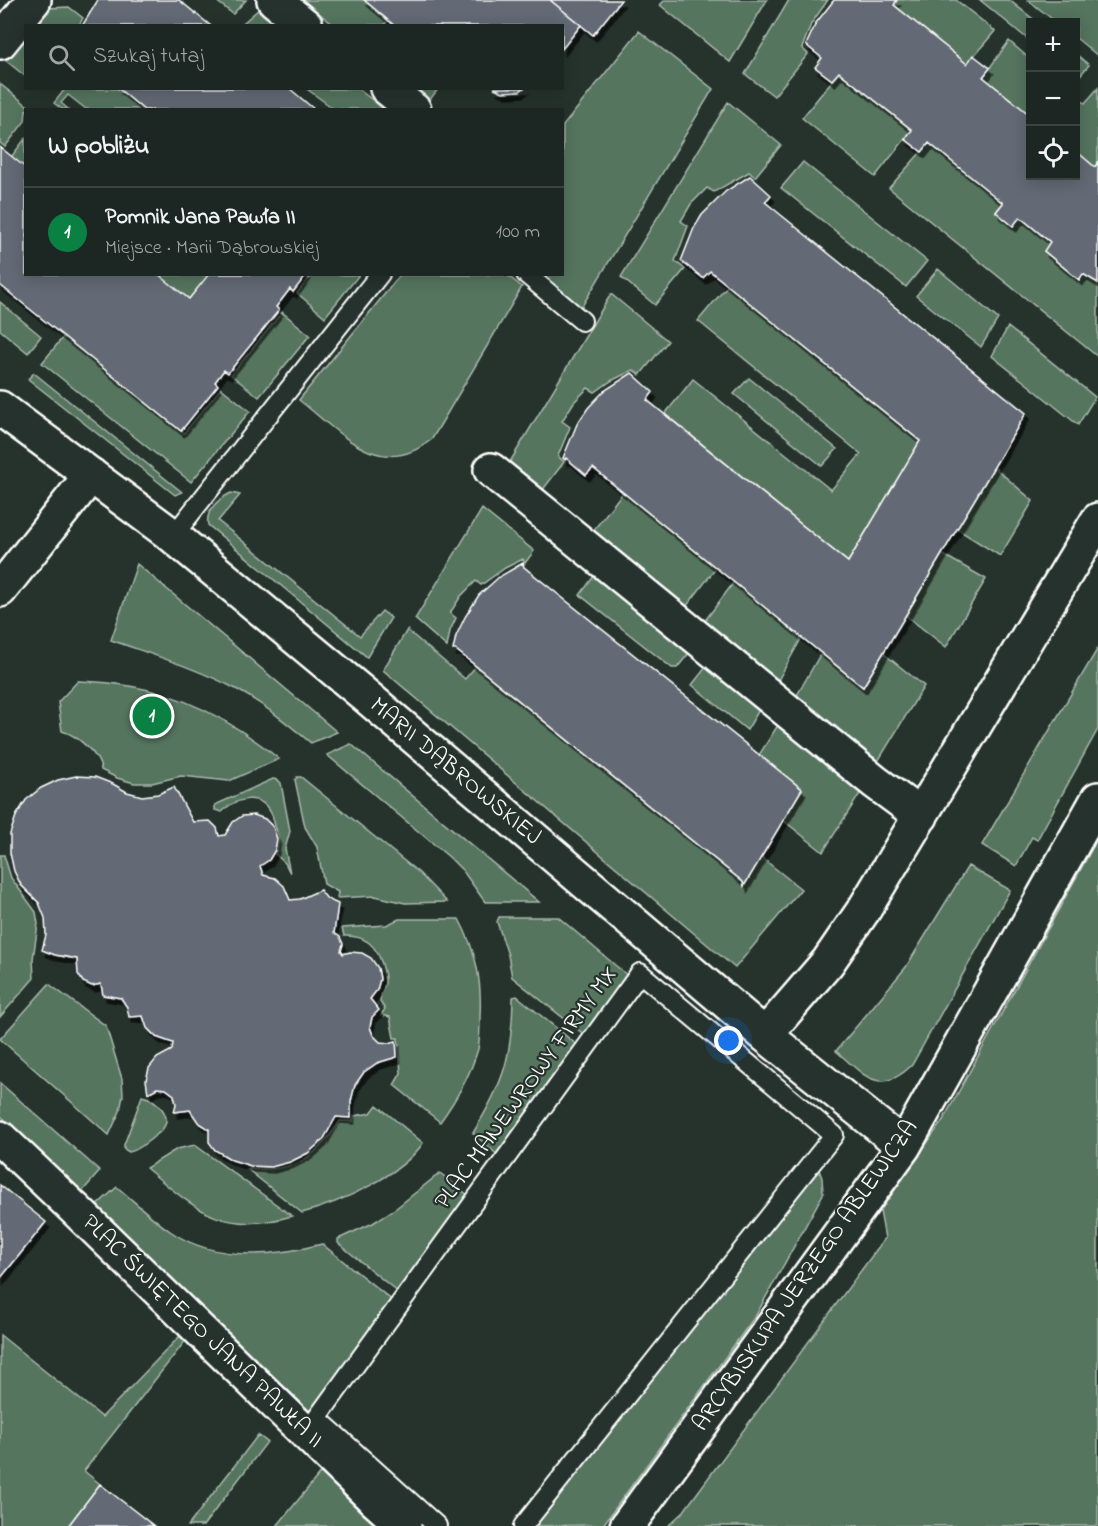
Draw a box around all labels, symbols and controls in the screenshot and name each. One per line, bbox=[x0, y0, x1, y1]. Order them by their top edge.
map controls bbox=[1026, 18, 1080, 180]
button: + bbox=[1026, 18, 1080, 72]
search box bbox=[24, 24, 564, 90]
icon: search bbox=[45, 41, 78, 74]
text: Szukaj tutaj bbox=[93, 41, 204, 73]
button: − bbox=[1026, 72, 1080, 126]
button: locate bbox=[1026, 126, 1080, 180]
text: W pobliżu bbox=[48, 128, 149, 166]
text: Pomnik Jana Pawła II bbox=[105, 202, 296, 234]
text: 1 bbox=[64, 218, 71, 247]
text: 100 m bbox=[496, 218, 540, 247]
text: Miejsce · Marii Dąbrowskiej bbox=[105, 234, 319, 263]
street label: MARII DĄBROWSKIEJ bbox=[361, 689, 549, 855]
pin: 1 bbox=[132, 694, 172, 738]
street label: PLAC MANEWROWY FIRMY MX bbox=[427, 959, 627, 1217]
your location bbox=[714, 1026, 743, 1055]
street label: ARCYBISKUPA JERZEGO ABLEWICZA bbox=[684, 1113, 928, 1439]
street label: PLAC ŚWIĘTEGO JANA PAWŁA II bbox=[73, 1207, 331, 1457]

